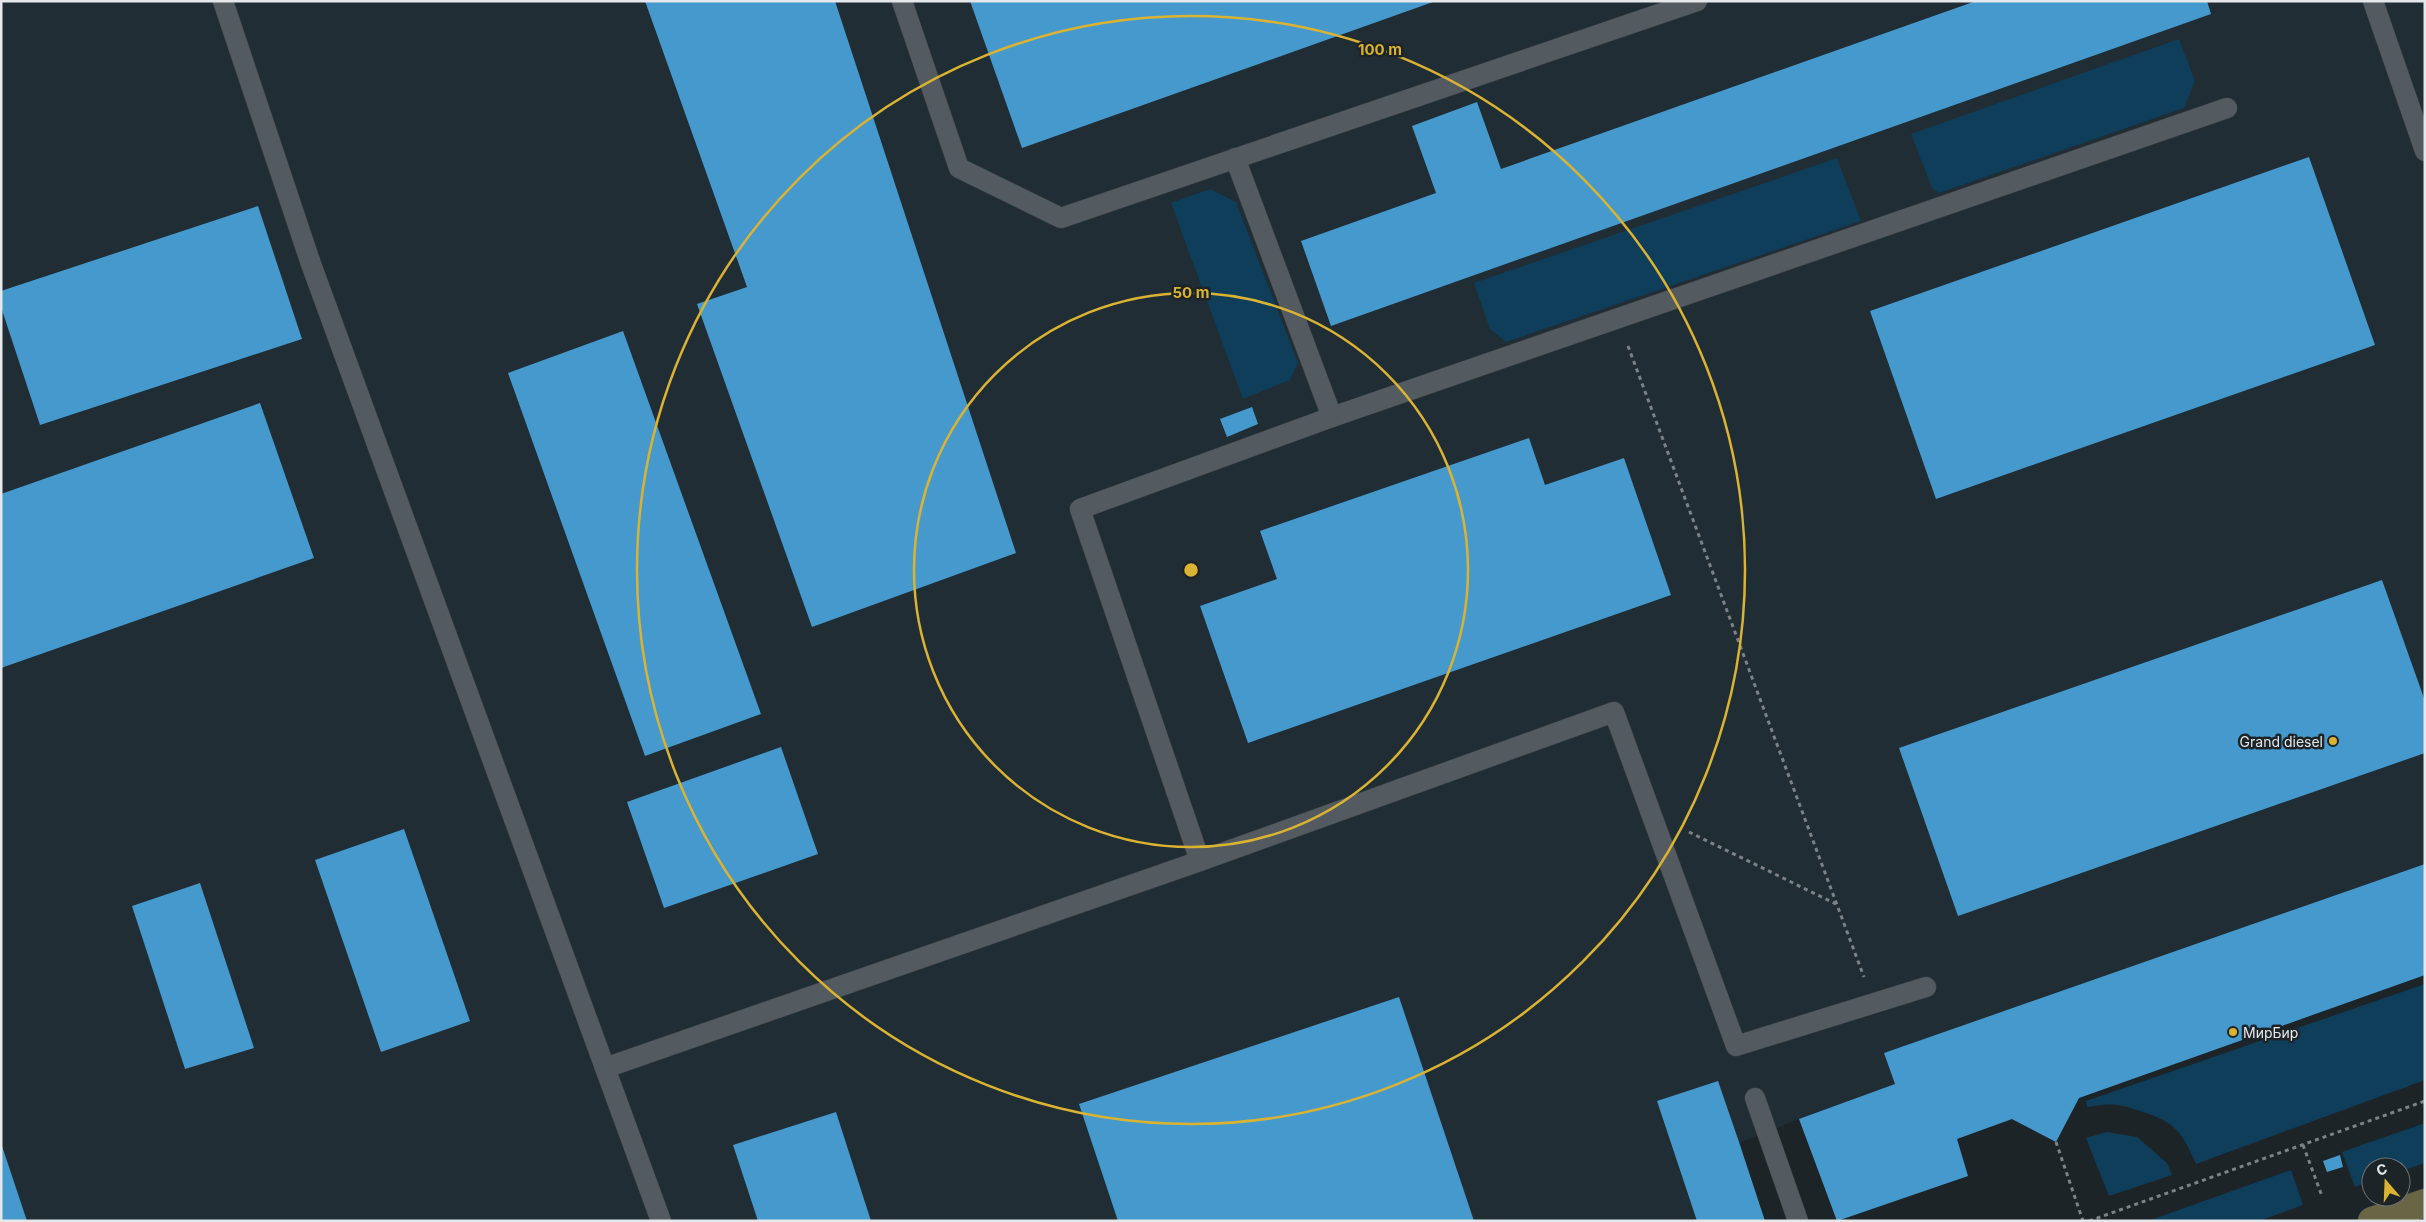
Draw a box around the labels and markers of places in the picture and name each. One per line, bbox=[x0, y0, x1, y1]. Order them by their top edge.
centre of rings bbox=[1182, 561, 1200, 579]
place label: Grand diesel bbox=[2240, 733, 2323, 750]
marker: Grand diesel bbox=[2327, 735, 2339, 747]
place label: МирБир bbox=[2243, 1024, 2298, 1041]
marker: МирБир bbox=[2227, 1026, 2239, 1038]

